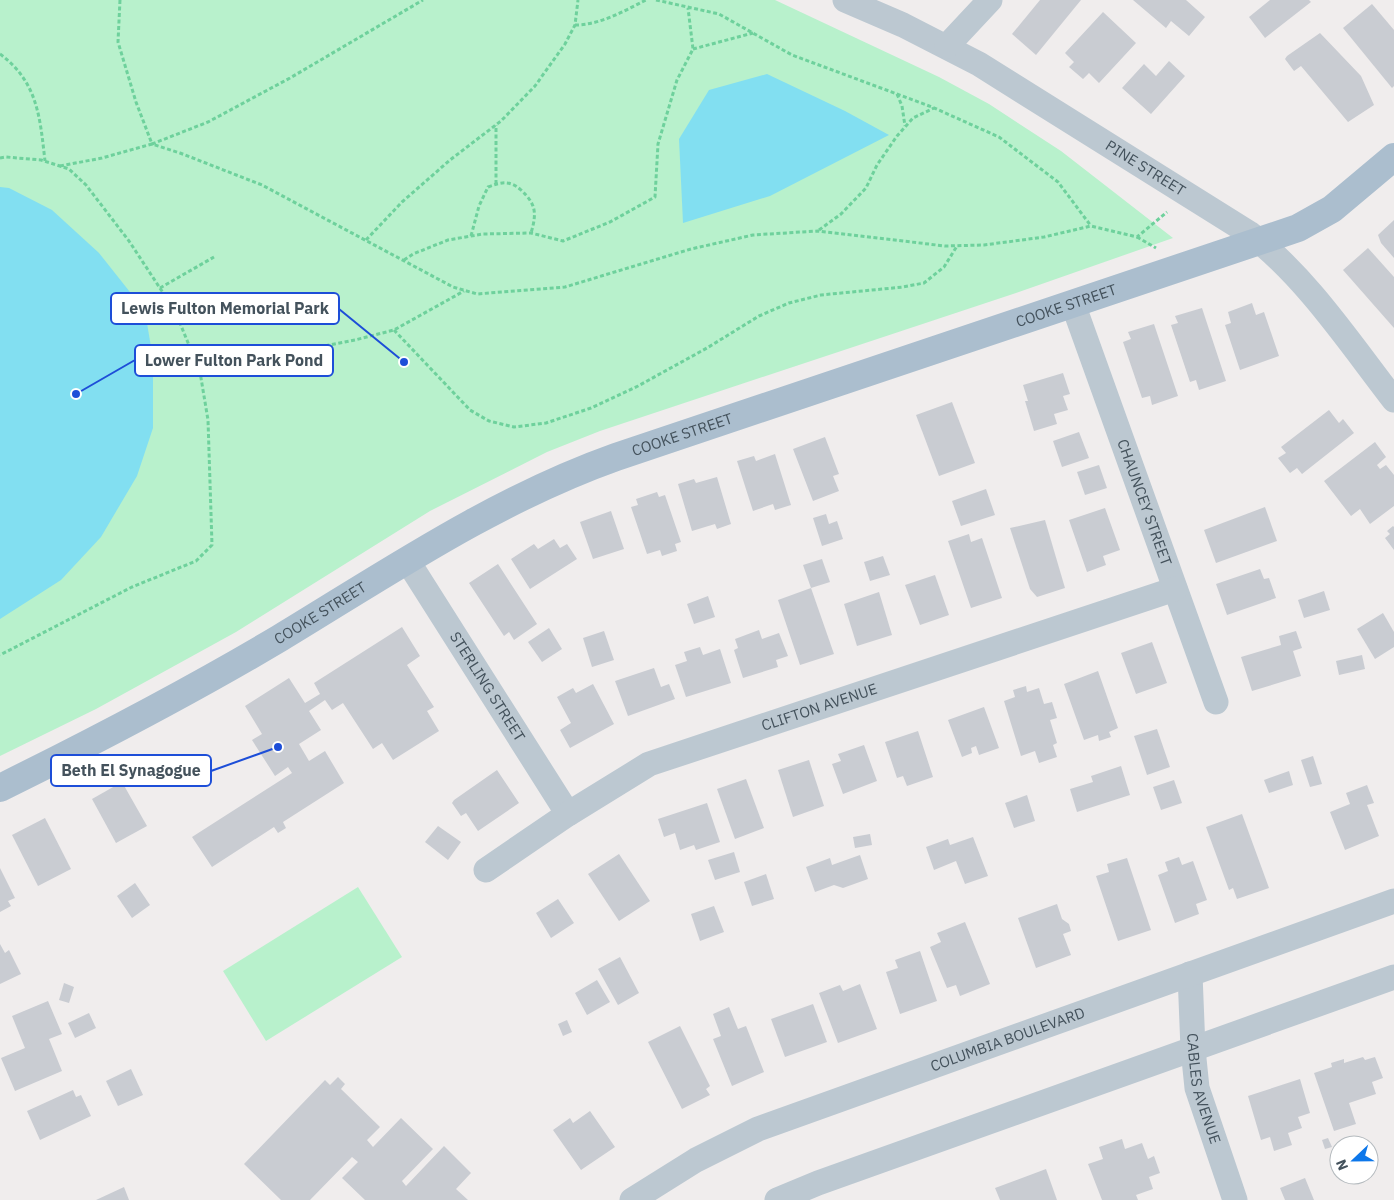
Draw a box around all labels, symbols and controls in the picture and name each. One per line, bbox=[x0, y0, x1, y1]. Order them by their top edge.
street label: PINE STREET bbox=[1102, 136, 1190, 200]
street label: COOKE STREET bbox=[1013, 280, 1119, 331]
callout: Lewis Fulton Memorial Park bbox=[111, 293, 339, 324]
text: Lewis Fulton Memorial Park bbox=[121, 298, 330, 318]
callout: Lower Fulton Park Pond bbox=[135, 345, 333, 376]
text: Lower Fulton Park Pond bbox=[145, 350, 323, 370]
street label: COOKE STREET bbox=[629, 408, 735, 460]
street label: CHAUNCEY STREET bbox=[1113, 437, 1176, 569]
street label: COOKE STREET bbox=[270, 577, 370, 648]
street label: STERLING STREET bbox=[446, 628, 530, 745]
street label: CLIFTON AVENUE bbox=[759, 679, 879, 735]
callout: Beth El Synagogue bbox=[51, 755, 211, 786]
text: Beth El Synagogue bbox=[61, 760, 201, 780]
street label: COLUMBIA BOULEVARD bbox=[928, 1003, 1087, 1075]
street label: CABLES AVENUE bbox=[1183, 1033, 1225, 1146]
north arrow bbox=[1329, 1135, 1379, 1185]
text: N bbox=[1332, 1157, 1352, 1173]

